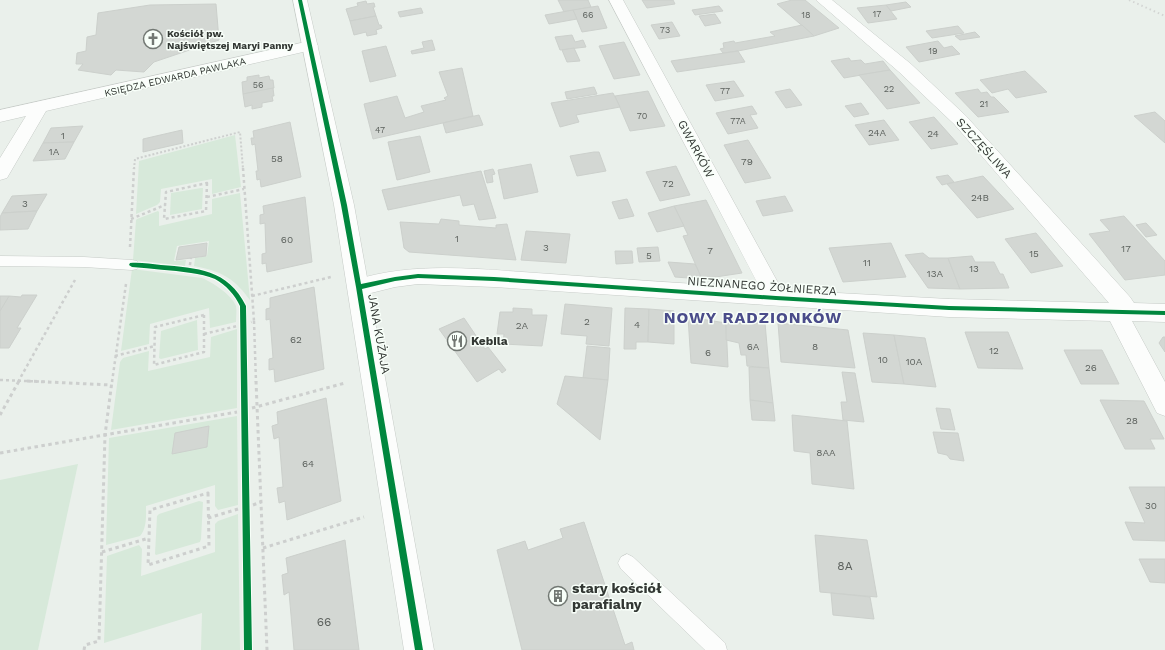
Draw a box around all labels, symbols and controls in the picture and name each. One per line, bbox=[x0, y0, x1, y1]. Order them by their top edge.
house number: 17 bbox=[873, 9, 881, 19]
house number: 66 bbox=[583, 10, 593, 20]
house number: 18 bbox=[801, 10, 811, 20]
house number: 73 bbox=[660, 25, 670, 35]
church icon: Kościół pw. Najświętszej Maryi Panny bbox=[142, 28, 164, 50]
place label: Kościół pw. Najświętszej Maryi Panny bbox=[167, 28, 294, 51]
house number: 19 bbox=[928, 46, 938, 56]
street label: KSIĘDZA EDWARDA PAWLAKA bbox=[103, 55, 247, 99]
house number: 56 bbox=[253, 80, 263, 90]
house number: 22 bbox=[884, 84, 894, 94]
house number: 77 bbox=[720, 86, 730, 96]
house number: 21 bbox=[980, 99, 988, 109]
house number: 70 bbox=[637, 111, 648, 121]
street label: SZCZĘŚLIWA bbox=[953, 115, 1015, 181]
house number: 77A bbox=[730, 116, 746, 126]
street label: GWARKÓW bbox=[675, 118, 717, 181]
house number: 47 bbox=[375, 125, 385, 135]
house number: 24A bbox=[868, 127, 887, 138]
house number: 24 bbox=[927, 128, 939, 139]
house number: 1 bbox=[61, 130, 65, 141]
house number: 1A bbox=[49, 146, 60, 157]
house number: 58 bbox=[271, 153, 283, 164]
house number: 79 bbox=[741, 156, 753, 167]
house number: 72 bbox=[662, 178, 674, 189]
house number: 24B bbox=[971, 192, 989, 203]
house number: 3 bbox=[22, 198, 28, 209]
house number: 1 bbox=[455, 233, 459, 244]
house number: 60 bbox=[281, 234, 293, 245]
house number: 3 bbox=[543, 242, 549, 253]
house number: 17 bbox=[1121, 243, 1131, 254]
house number: 7 bbox=[707, 245, 713, 256]
house number: 15 bbox=[1029, 248, 1039, 259]
house number: 5 bbox=[646, 250, 652, 261]
house number: 11 bbox=[863, 257, 871, 268]
house number: 13 bbox=[969, 263, 979, 274]
house number: 13A bbox=[927, 268, 944, 279]
street label: NIEZNANEGO ŻOŁNIERZA bbox=[687, 274, 837, 298]
street label: JANA KUŻAJA bbox=[365, 293, 393, 375]
district label: NOWY RADZIONKÓW bbox=[664, 308, 842, 327]
house number: 2 bbox=[584, 316, 590, 327]
house number: 4 bbox=[634, 319, 640, 330]
house number: 2A bbox=[516, 320, 529, 331]
restaurant icon: Kebila bbox=[446, 330, 468, 352]
house number: 62 bbox=[290, 334, 302, 345]
place label: Kebila bbox=[471, 334, 508, 348]
house number: 6A bbox=[747, 341, 760, 352]
house number: 8 bbox=[812, 341, 818, 352]
house number: 12 bbox=[989, 345, 999, 356]
house number: 6 bbox=[705, 347, 711, 358]
house number: 10 bbox=[878, 354, 888, 365]
house number: 10A bbox=[906, 356, 923, 367]
house number: 26 bbox=[1085, 362, 1097, 373]
house number: 28 bbox=[1126, 415, 1138, 426]
house number: 8AA bbox=[816, 447, 836, 458]
house number: 64 bbox=[302, 458, 314, 469]
house number: 30 bbox=[1145, 500, 1157, 511]
house number: 8A bbox=[837, 559, 853, 573]
place label: stary kościół parafialny bbox=[572, 580, 662, 612]
building icon: stary kościół parafialny bbox=[547, 585, 569, 607]
house number: 66 bbox=[317, 615, 331, 629]

